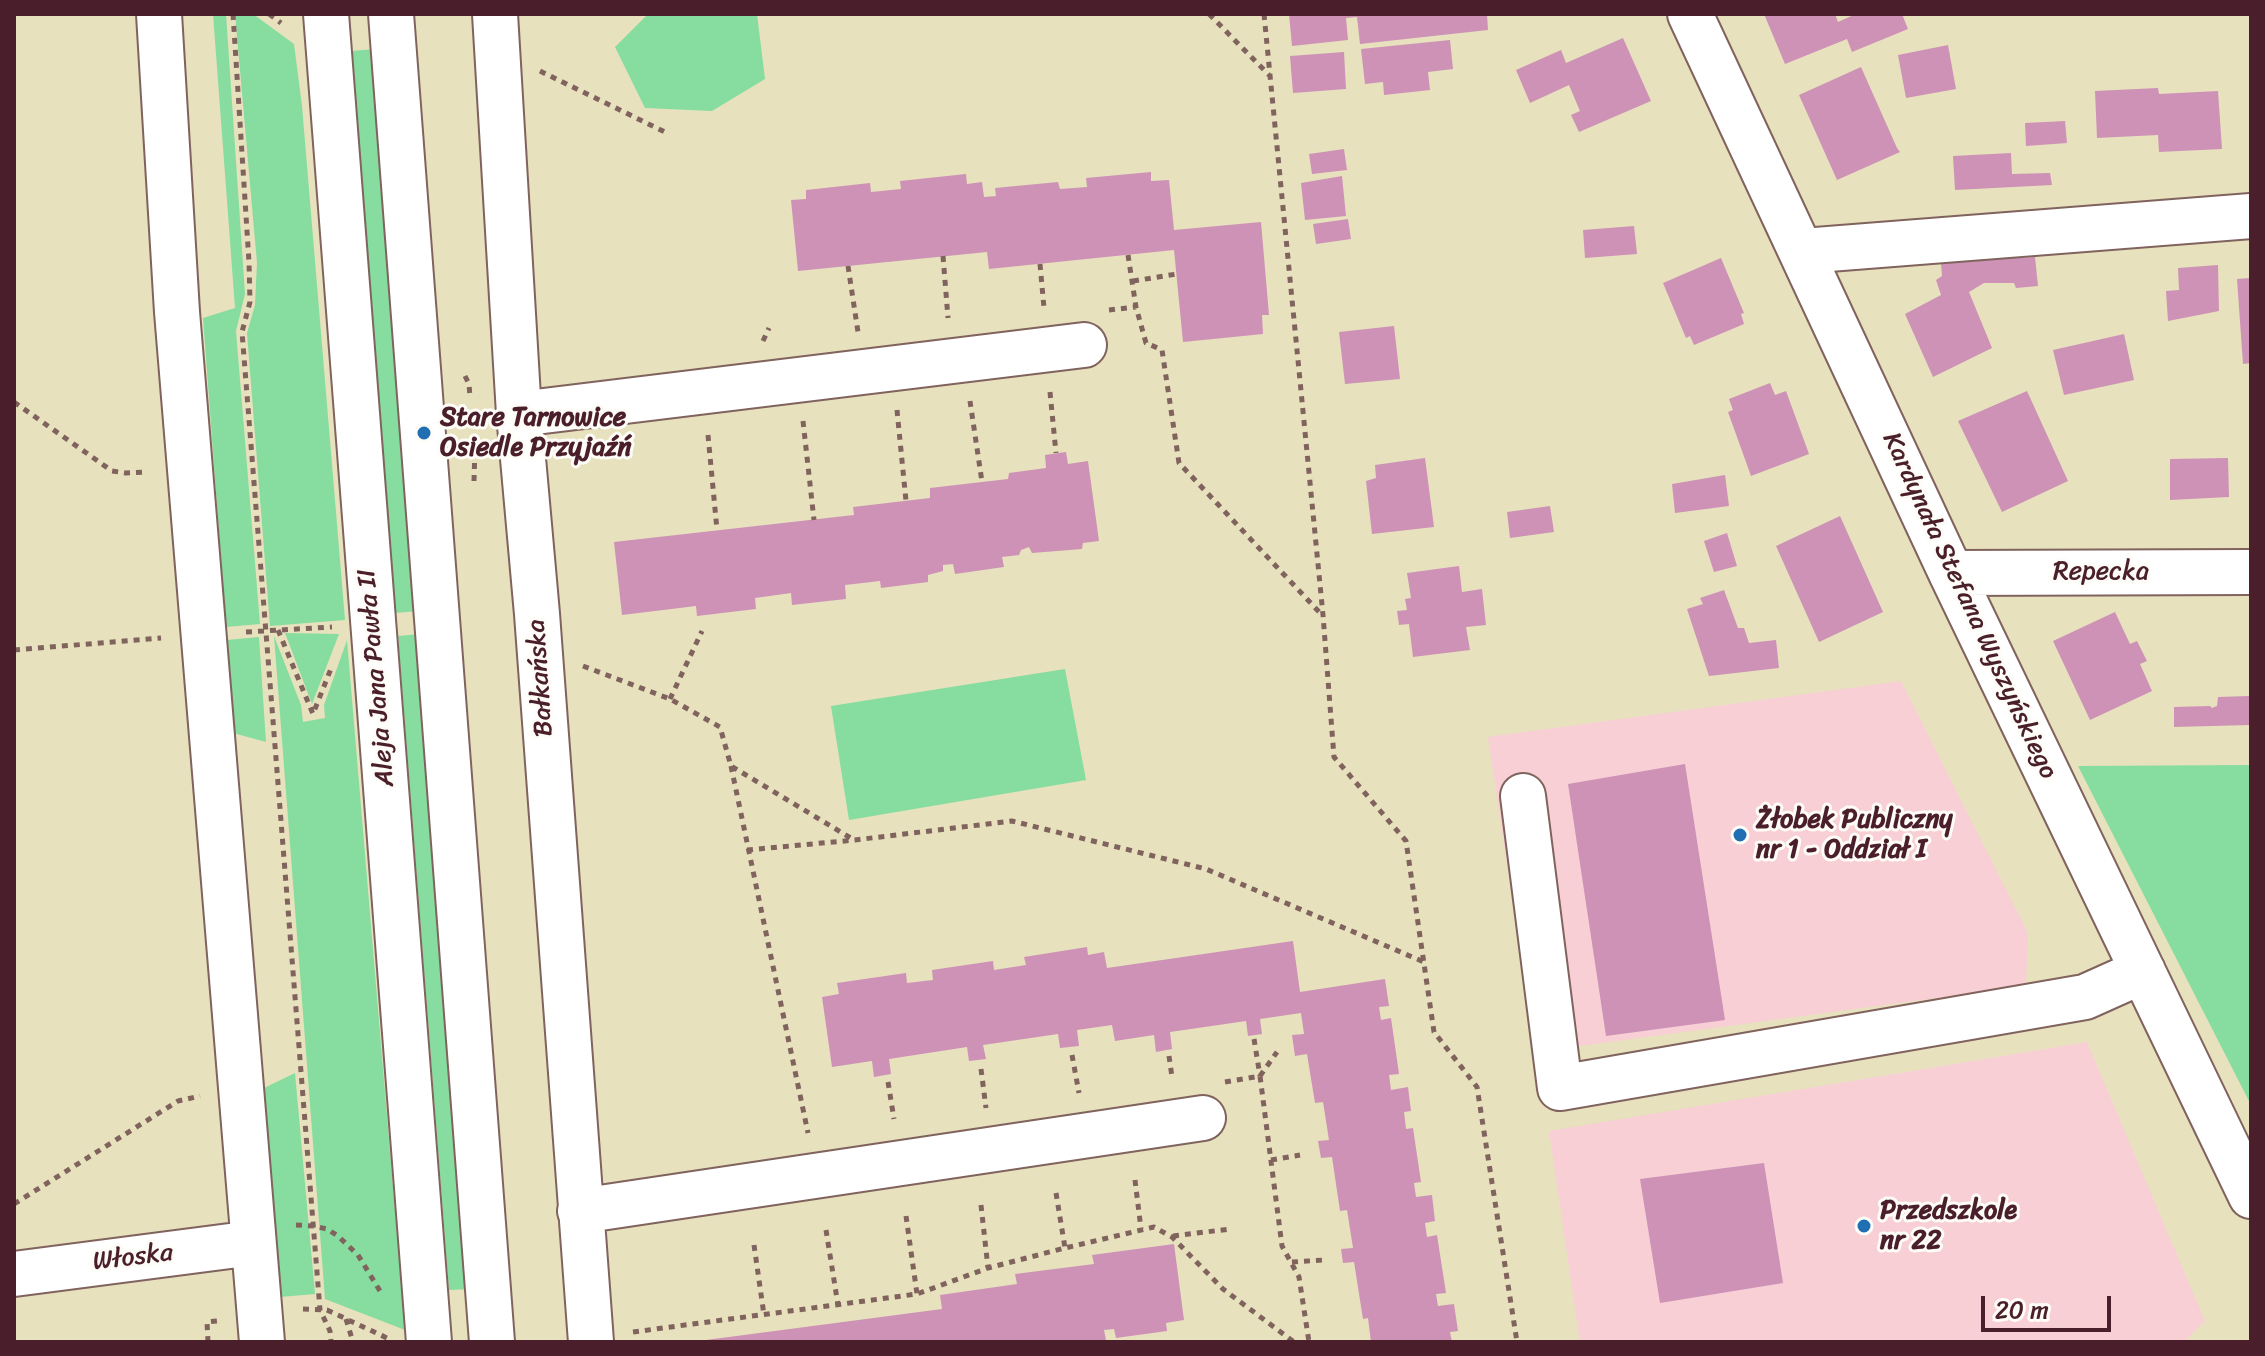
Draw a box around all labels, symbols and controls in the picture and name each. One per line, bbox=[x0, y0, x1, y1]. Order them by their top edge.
place label: Stare Tarnowice Osiedle Przyjaźń bbox=[440, 402, 632, 464]
marker: Stare Tarnowice Osiedle Przyjaźń bbox=[415, 424, 433, 442]
street label: Kardynała Stefana Wyszyńskiego bbox=[1875, 428, 2063, 784]
street label: Repecka bbox=[2053, 556, 2149, 588]
street label: Aleja Jana Pawła II bbox=[352, 568, 402, 788]
street label: Bałkańska bbox=[521, 618, 561, 738]
place label: Żłobek Publiczny nr 1 - Oddział I bbox=[1756, 804, 1953, 866]
marker: Żłobek Publiczny nr 1 - Oddział I bbox=[1731, 826, 1749, 844]
place label: Przedszkole nr 22 bbox=[1880, 1195, 2017, 1256]
marker: Przedszkole nr 22 bbox=[1855, 1217, 1873, 1235]
street label: Włoska bbox=[91, 1238, 175, 1278]
scale bar bbox=[1985, 1280, 2115, 1330]
text: 20 m bbox=[1995, 1289, 2049, 1331]

